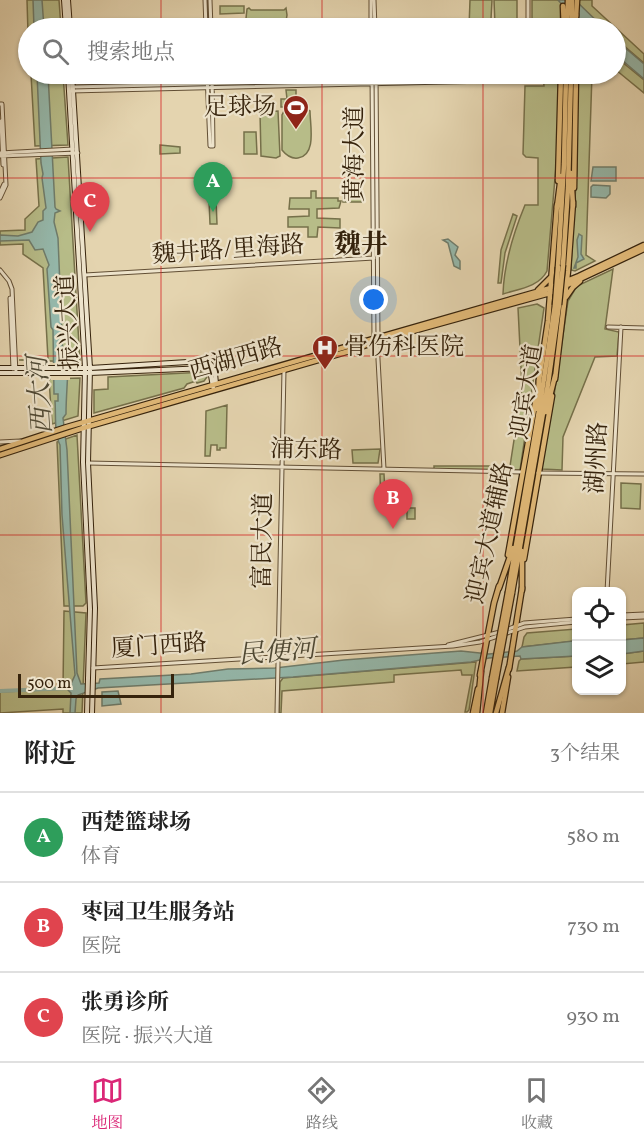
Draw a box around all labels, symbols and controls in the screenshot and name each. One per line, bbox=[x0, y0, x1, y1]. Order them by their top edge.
search box bbox=[18, 18, 626, 84]
icon: search bbox=[39, 35, 72, 68]
text: 搜索地点 bbox=[87, 38, 175, 69]
place label: 足球场 bbox=[204, 91, 276, 125]
sports icon: 足球场 bbox=[281, 93, 311, 131]
street label: 黄海大道 bbox=[339, 106, 373, 202]
pin: A bbox=[194, 162, 232, 212]
pin: C bbox=[70, 182, 110, 232]
district label: 魏井 bbox=[334, 227, 388, 265]
street label: 魏井路/里海路 bbox=[151, 229, 305, 273]
street label: 振兴大道 bbox=[50, 273, 88, 371]
your location bbox=[359, 285, 388, 314]
street label: 西湖西路 bbox=[185, 330, 287, 390]
place label: 骨伤科医院 bbox=[344, 331, 464, 365]
hospital icon: 骨伤科医院 bbox=[310, 333, 340, 371]
street label: 迎宾大道 bbox=[504, 342, 552, 442]
water label: 西大河 bbox=[20, 351, 62, 435]
street label: 湖州路 bbox=[579, 421, 617, 495]
street label: 浦东路 bbox=[270, 433, 342, 469]
street label: 迎宾大道辅路 bbox=[459, 459, 523, 607]
pin: B bbox=[374, 480, 412, 529]
street label: 富民大道 bbox=[246, 493, 282, 589]
map controls bbox=[572, 587, 626, 695]
button: locate bbox=[572, 587, 626, 641]
street label: 厦门西路 bbox=[110, 627, 208, 667]
water label: 民便河 bbox=[237, 631, 321, 674]
button: layers bbox=[572, 641, 626, 695]
scale bar bbox=[18, 671, 174, 698]
text: 500 m bbox=[27, 673, 71, 695]
text: 附近 bbox=[24, 737, 76, 773]
text: 3个结果 bbox=[550, 740, 620, 768]
text: 西楚篮球场 bbox=[81, 808, 191, 839]
text: A bbox=[36, 823, 51, 851]
text: 580 m bbox=[567, 823, 620, 851]
text: 体育 bbox=[81, 843, 121, 871]
text: 枣园卫生服务站 bbox=[81, 898, 235, 929]
text: B bbox=[37, 913, 50, 941]
text: 730 m bbox=[567, 913, 620, 941]
text: 医院 bbox=[81, 933, 121, 961]
text: 张勇诊所 bbox=[81, 988, 169, 1019]
text: C bbox=[37, 1003, 50, 1031]
text: 930 m bbox=[566, 1003, 620, 1031]
text: 医院 · 振兴大道 bbox=[81, 1023, 213, 1051]
tab: 地图 bbox=[91, 1074, 124, 1135]
tab: 路线 bbox=[305, 1074, 338, 1135]
tab: 收藏 bbox=[520, 1074, 553, 1135]

